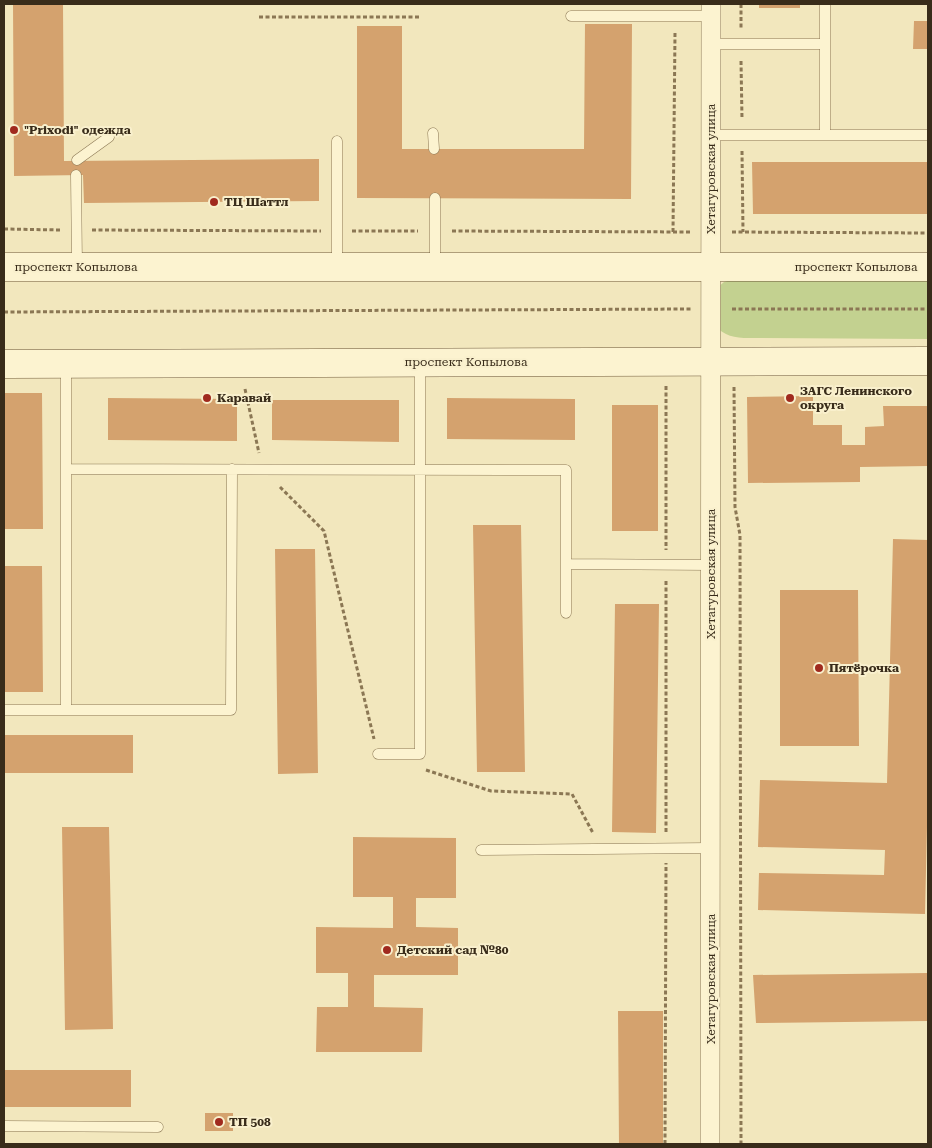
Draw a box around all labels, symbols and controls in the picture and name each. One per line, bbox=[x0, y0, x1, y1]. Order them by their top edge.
street label: Хетагуровская улица bbox=[704, 103, 718, 234]
place label: "Prixodi" одежда bbox=[24, 123, 131, 137]
marker: "Prixodi" одежда bbox=[8, 124, 20, 136]
place label: ТЦ Шаттл bbox=[224, 195, 289, 209]
marker: ТЦ Шаттл bbox=[208, 196, 220, 208]
street label: проспект Копылова bbox=[15, 260, 138, 274]
street label: проспект Копылова bbox=[795, 260, 918, 274]
street label: проспект Копылова bbox=[405, 355, 528, 369]
place label: ЗАГС Ленинского округа bbox=[800, 384, 912, 412]
place label: Каравай bbox=[217, 391, 271, 405]
marker: Каравай bbox=[201, 392, 213, 404]
marker: ЗАГС Ленинского округа bbox=[784, 392, 796, 404]
street label: Хетагуровская улица bbox=[704, 508, 718, 639]
place label: Пятёрочка bbox=[829, 661, 899, 675]
marker: Пятёрочка bbox=[813, 662, 825, 674]
street label: Хетагуровская улица bbox=[704, 913, 718, 1044]
place label: Детский сад №80 bbox=[397, 943, 509, 957]
marker: Детский сад №80 bbox=[381, 944, 393, 956]
place label: ТП 508 bbox=[229, 1115, 271, 1129]
marker: ТП 508 bbox=[213, 1116, 225, 1128]

